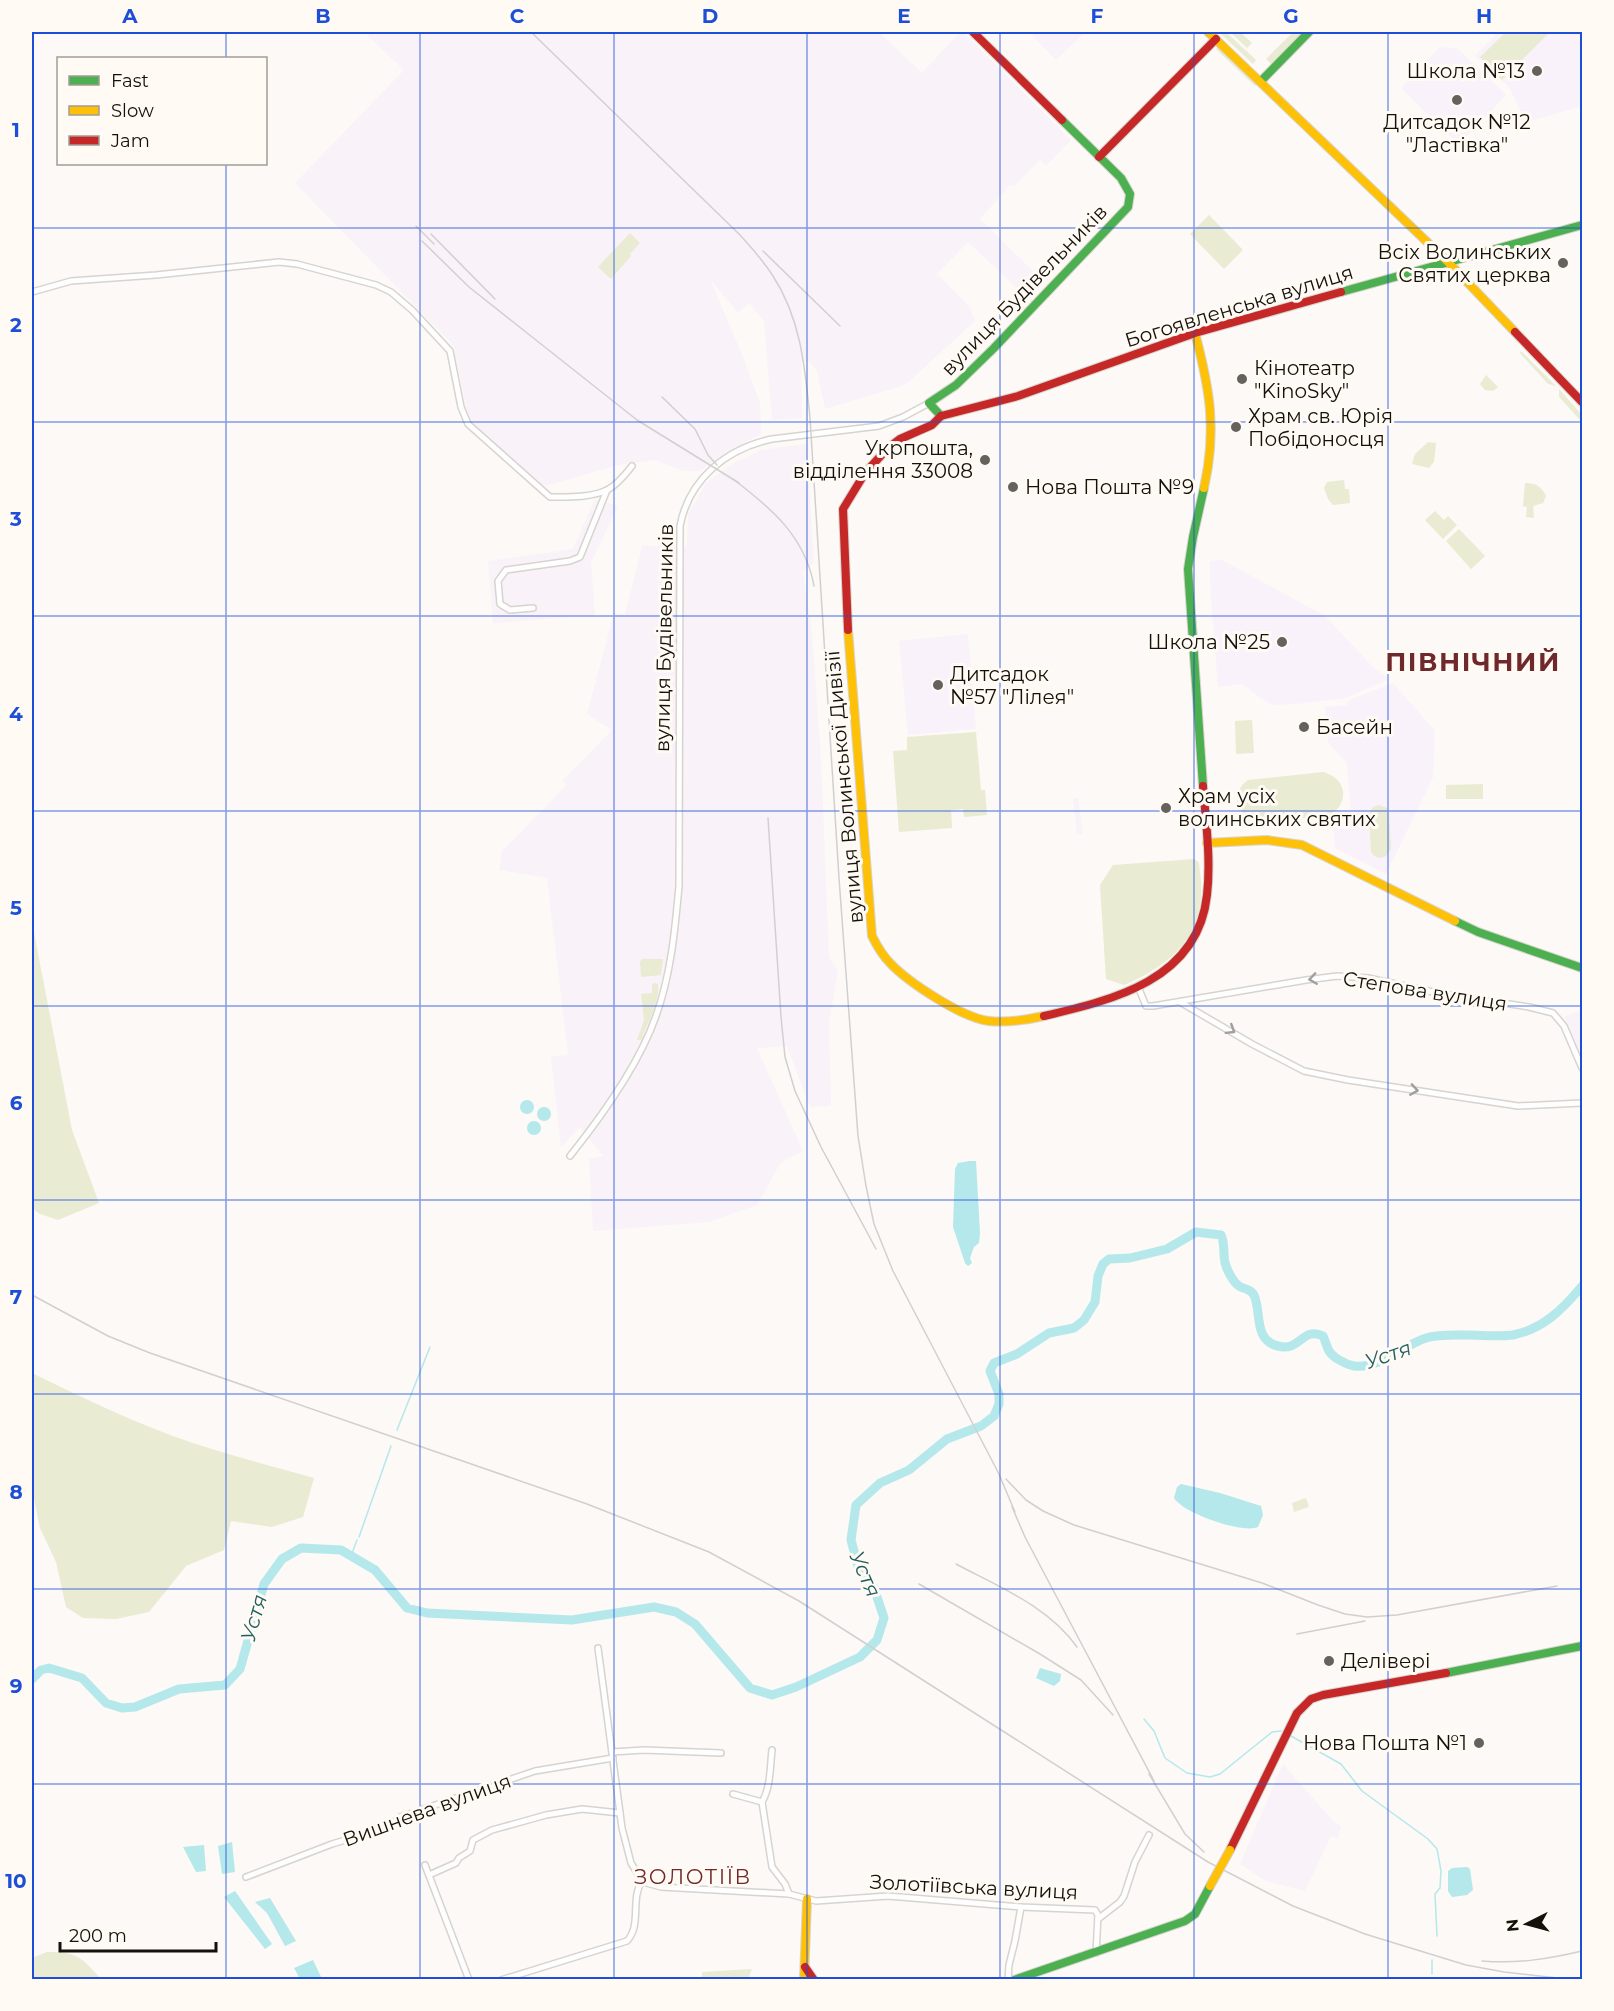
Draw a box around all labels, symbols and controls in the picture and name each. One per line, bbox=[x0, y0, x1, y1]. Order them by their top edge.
text: A bbox=[121, 4, 138, 28]
text: B bbox=[315, 4, 331, 28]
text: C bbox=[510, 4, 525, 28]
text: D bbox=[702, 4, 718, 28]
text: E bbox=[897, 4, 911, 28]
text: F bbox=[1091, 4, 1104, 28]
text: G bbox=[1283, 4, 1299, 28]
text: H bbox=[1476, 4, 1492, 28]
legend bbox=[57, 57, 267, 165]
place label: Школа №13 bbox=[1407, 59, 1525, 83]
marker: Школа №13 bbox=[1530, 64, 1544, 78]
text: Fast bbox=[111, 70, 149, 92]
marker: Дитсадок №12 "Ластівка" bbox=[1450, 93, 1464, 107]
text: Slow bbox=[111, 100, 154, 122]
place label: Дитсадок №12 "Ластівка" bbox=[1383, 110, 1531, 157]
text: 1 bbox=[12, 118, 20, 142]
text: Jam bbox=[110, 130, 150, 152]
street label: вулиця Будівельників bbox=[936, 200, 1112, 380]
place label: Всіх Волинських Святих церква bbox=[1378, 240, 1551, 287]
marker: Всіх Волинських Святих церква bbox=[1556, 256, 1570, 270]
street label: Богоявленська вулиця bbox=[1122, 260, 1356, 352]
text: 2 bbox=[10, 313, 22, 337]
place label: Кінотеатр "KinoSky" bbox=[1254, 356, 1355, 403]
marker: Кінотеатр "KinoSky" bbox=[1235, 372, 1249, 386]
place label: Храм св. Юрія Побідоносця bbox=[1248, 404, 1393, 451]
marker: Храм св. Юрія Побідоносця bbox=[1229, 420, 1243, 434]
place label: Укрпошта, відділення 33008 bbox=[793, 436, 973, 483]
marker: Укрпошта, відділення 33008 bbox=[978, 453, 992, 467]
place label: Нова Пошта №9 bbox=[1025, 475, 1194, 499]
marker: Нова Пошта №9 bbox=[1006, 480, 1020, 494]
text: 3 bbox=[9, 507, 22, 531]
street label: вулиця Будівельників bbox=[650, 524, 678, 752]
place label: Школа №25 bbox=[1148, 630, 1270, 654]
marker: Школа №25 bbox=[1275, 635, 1289, 649]
district label: ПІВНІЧНИЙ bbox=[1385, 646, 1561, 678]
street label: вулиця Волинської Дивізії bbox=[820, 650, 868, 924]
place label: Дитсадок №57 "Лілея" bbox=[950, 662, 1074, 709]
marker: Дитсадок №57 "Лілея" bbox=[931, 678, 945, 692]
text: 4 bbox=[9, 702, 23, 726]
place label: Басейн bbox=[1316, 715, 1393, 739]
marker: Басейн bbox=[1297, 720, 1311, 734]
place label: Храм усіх волинських святих bbox=[1178, 784, 1376, 831]
marker: Храм усіх волинських святих bbox=[1159, 801, 1173, 815]
text: 5 bbox=[10, 896, 22, 920]
street label: Степова вулиця bbox=[1341, 966, 1509, 1016]
one-way arrow bbox=[1308, 972, 1317, 985]
one-way arrow bbox=[1225, 1023, 1235, 1035]
one-way arrow bbox=[1409, 1083, 1418, 1095]
text: 6 bbox=[10, 1091, 23, 1115]
text: 7 bbox=[10, 1285, 22, 1309]
water label: Устя bbox=[1361, 1335, 1414, 1374]
text: 8 bbox=[9, 1480, 23, 1504]
water label: Устя bbox=[844, 1547, 887, 1601]
water label: Устя bbox=[235, 1592, 272, 1644]
place label: Делівері bbox=[1341, 1649, 1431, 1673]
marker: Делівері bbox=[1322, 1654, 1336, 1668]
text: 9 bbox=[10, 1674, 22, 1698]
place label: Нова Пошта №1 bbox=[1303, 1731, 1467, 1755]
marker: Нова Пошта №1 bbox=[1472, 1736, 1486, 1750]
street label: Вишнева вулиця bbox=[340, 1768, 514, 1852]
district label: ЗОЛОТІЇВ bbox=[634, 1864, 752, 1889]
text: 10 bbox=[5, 1869, 27, 1893]
street label: Золотіївська вулиця bbox=[869, 1870, 1079, 1904]
north arrow bbox=[1497, 1894, 1557, 1954]
scale bar bbox=[60, 1915, 216, 1953]
text: N bbox=[1502, 1918, 1523, 1933]
text: 200 m bbox=[69, 1925, 127, 1947]

